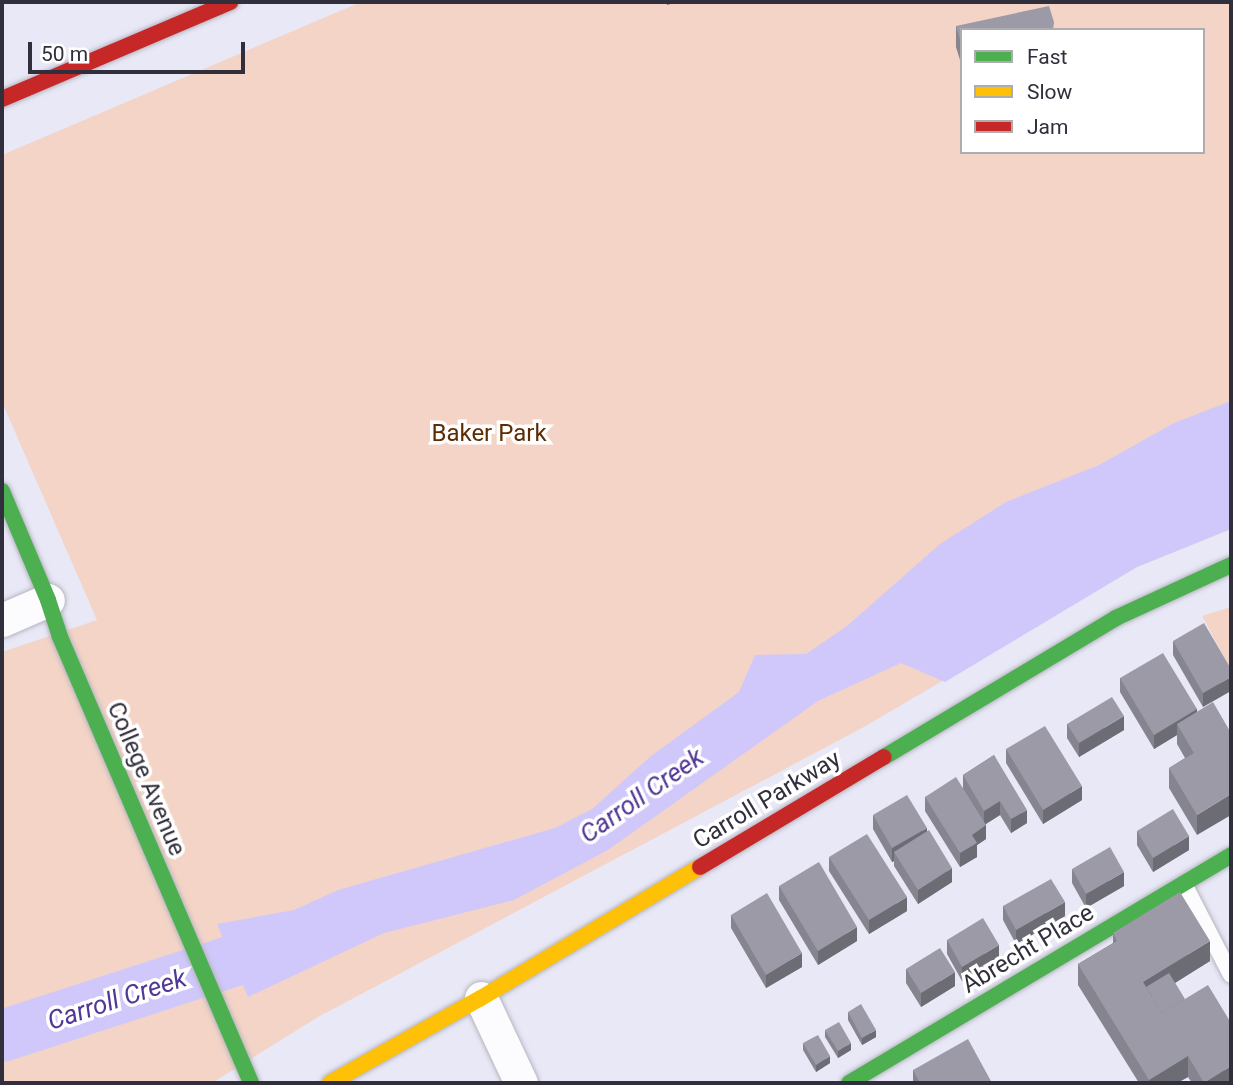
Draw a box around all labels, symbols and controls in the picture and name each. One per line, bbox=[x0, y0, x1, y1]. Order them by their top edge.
scale bar bbox=[32, 28, 248, 72]
legend bbox=[960, 28, 1205, 154]
text: 50 m bbox=[41, 42, 88, 66]
text: Fast bbox=[1027, 45, 1067, 69]
text: Slow bbox=[1027, 80, 1072, 104]
text: Jam bbox=[1027, 115, 1068, 139]
park label: Baker Park bbox=[431, 420, 547, 448]
street label: College Avenue bbox=[101, 698, 191, 860]
water label: Carroll Creek bbox=[574, 742, 710, 850]
street label: Carroll Parkway bbox=[688, 745, 846, 855]
street label: Abrecht Place bbox=[957, 898, 1099, 1000]
water label: Carroll Creek bbox=[44, 963, 190, 1037]

